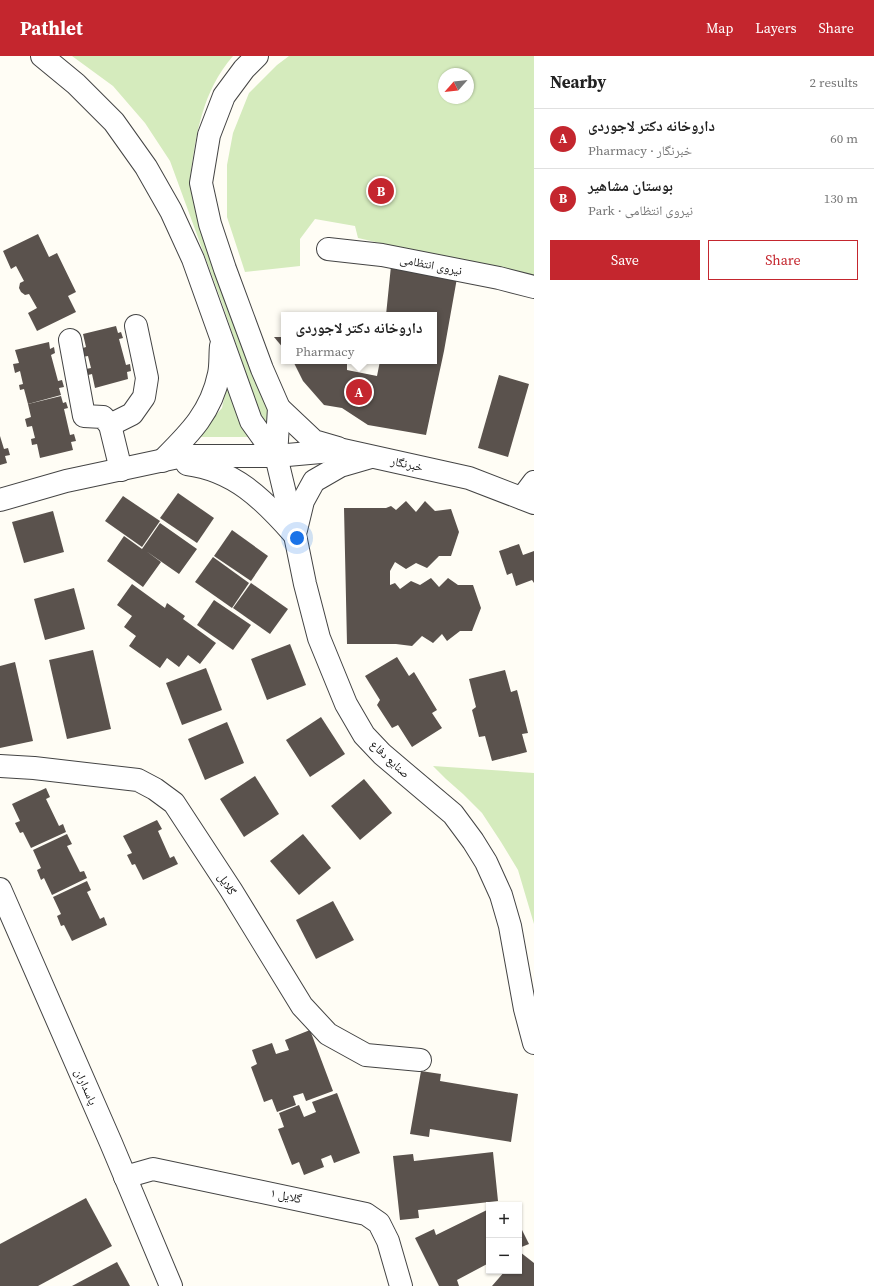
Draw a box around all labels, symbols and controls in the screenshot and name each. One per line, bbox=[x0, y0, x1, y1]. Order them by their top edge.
text: Pathlet bbox=[20, 15, 83, 41]
text: Map bbox=[706, 18, 733, 38]
text: Layers bbox=[755, 18, 797, 38]
text: Share bbox=[819, 18, 854, 38]
north arrow bbox=[438, 68, 474, 104]
text: Nearby bbox=[550, 70, 606, 94]
text: 2 results bbox=[810, 74, 858, 91]
text: داروخانه دکتر لاجوردی bbox=[588, 115, 715, 136]
text: A bbox=[559, 130, 567, 147]
text: 60 m bbox=[830, 130, 858, 147]
text: Pharmacy · خبرنگار bbox=[588, 142, 692, 159]
text: بوستان مشاهیر bbox=[588, 175, 673, 196]
pin: B bbox=[368, 176, 394, 206]
text: B bbox=[559, 190, 567, 207]
text: 130 m bbox=[824, 190, 858, 207]
text: Park · نیروی انتظامی bbox=[588, 202, 693, 219]
button: Save bbox=[550, 240, 700, 280]
button: Share bbox=[708, 240, 858, 280]
street label: نیروی انتظامی bbox=[399, 251, 463, 279]
popup bbox=[281, 312, 437, 364]
text: داروخانه دکتر لاجوردی bbox=[296, 317, 422, 338]
text: Pharmacy bbox=[296, 343, 354, 360]
pin: A bbox=[346, 377, 372, 407]
street label: خبرنگار bbox=[388, 453, 425, 475]
your location bbox=[287, 528, 307, 548]
street label: صنایع دفاع bbox=[367, 736, 413, 782]
street label: گلایل bbox=[214, 870, 240, 898]
street label: پاسداران bbox=[71, 1066, 101, 1108]
street label: گلایل ۱ bbox=[269, 1185, 303, 1207]
map controls bbox=[486, 1202, 522, 1274]
button: + bbox=[486, 1202, 522, 1238]
button: − bbox=[486, 1238, 522, 1274]

